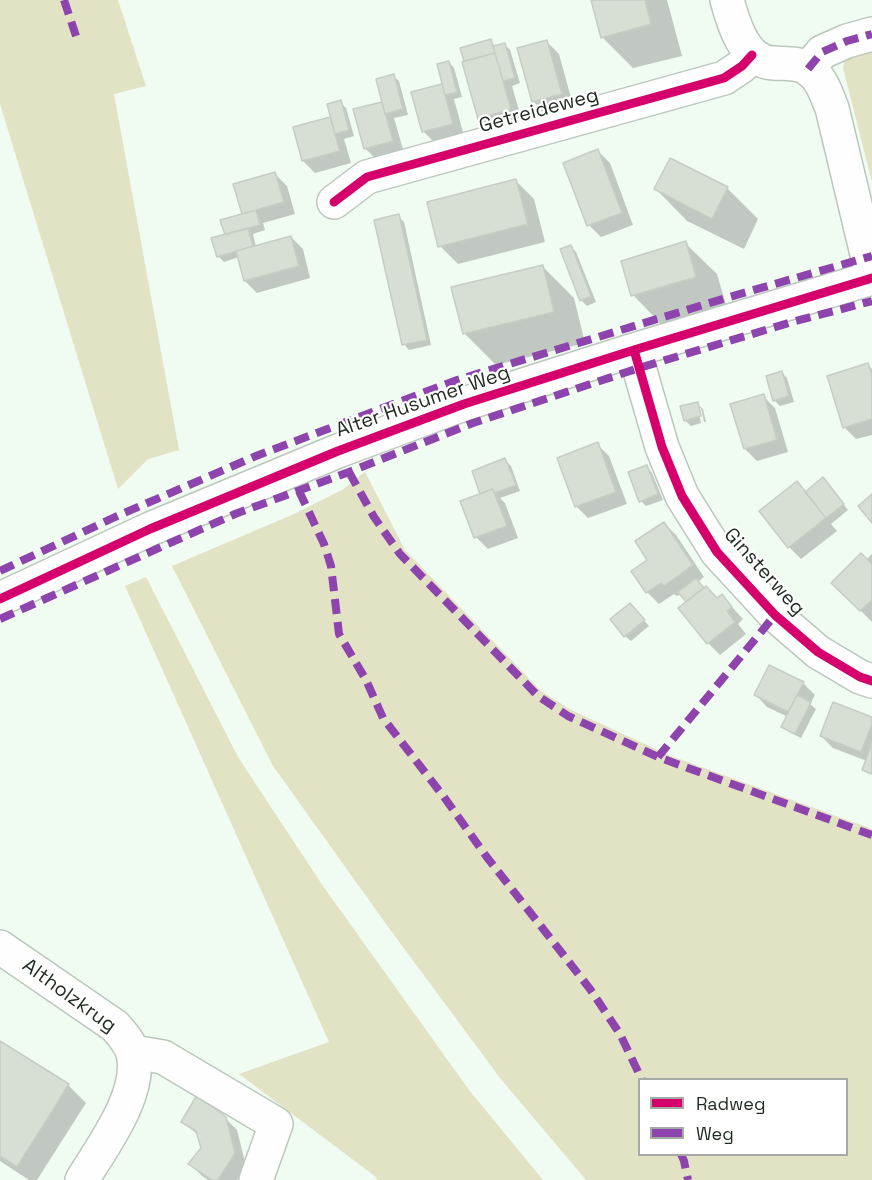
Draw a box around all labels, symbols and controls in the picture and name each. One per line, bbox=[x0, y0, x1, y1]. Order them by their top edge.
street label: Getreideweg bbox=[477, 84, 601, 138]
street label: Alter Husumer Weg bbox=[333, 361, 513, 443]
street label: Ginsterweg bbox=[718, 523, 810, 621]
street label: Altholzkrug bbox=[17, 954, 121, 1038]
legend bbox=[638, 1078, 848, 1156]
text: Radweg bbox=[696, 1092, 766, 1115]
text: Weg bbox=[696, 1122, 734, 1145]

